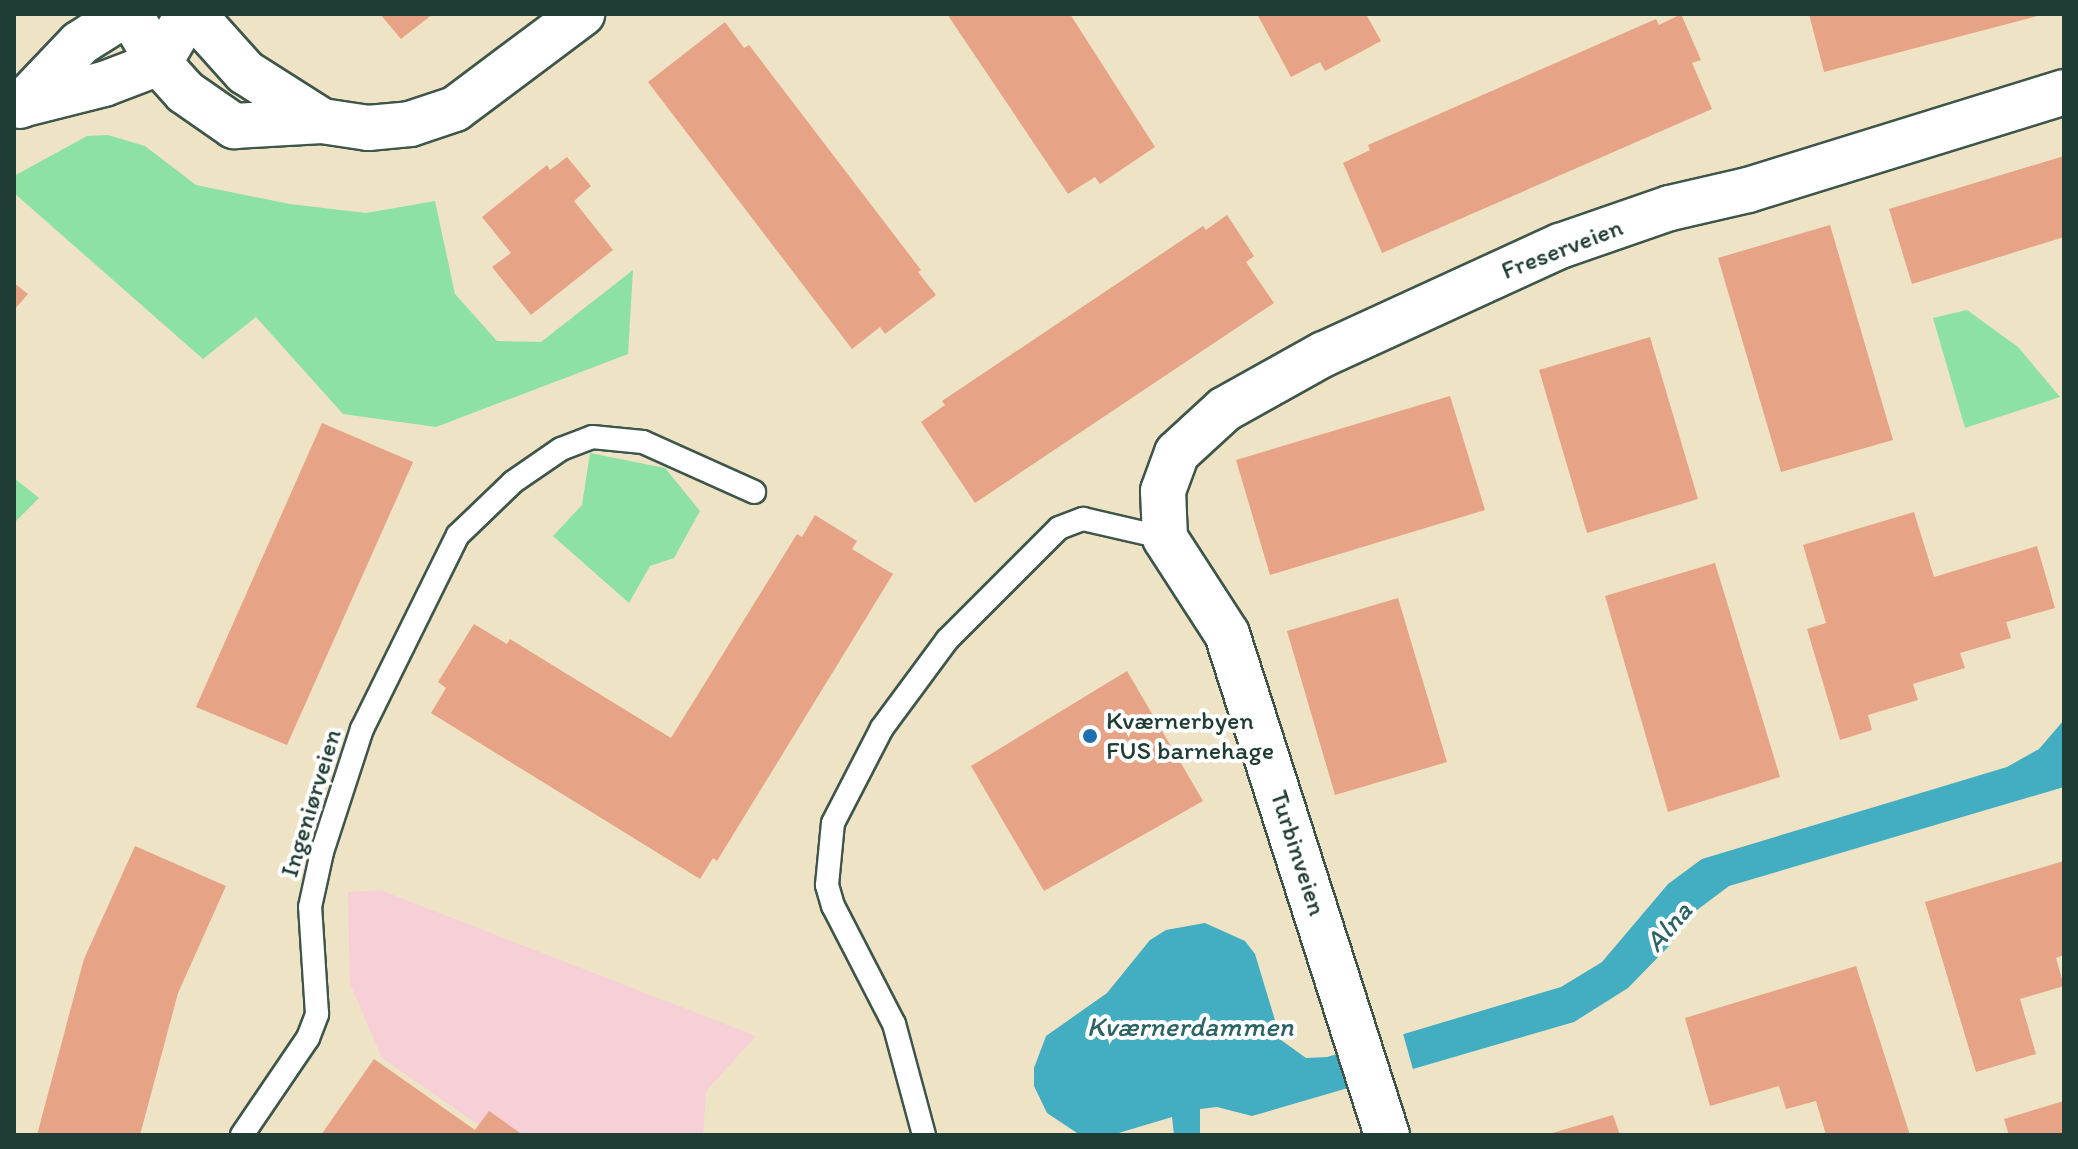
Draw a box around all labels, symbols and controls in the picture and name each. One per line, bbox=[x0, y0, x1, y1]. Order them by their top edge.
street label: Freserveien bbox=[1497, 212, 1627, 286]
place label: Kværnerbyen FUS barnehage bbox=[1106, 705, 1274, 766]
street label: Ingeniørveien bbox=[274, 725, 348, 881]
marker: Kværnerbyen FUS barnehage bbox=[1081, 727, 1099, 745]
street label: Turbinveien bbox=[1263, 786, 1333, 920]
water label: Alna bbox=[1637, 894, 1699, 958]
water label: Kværnerdammen bbox=[1087, 1009, 1293, 1043]

